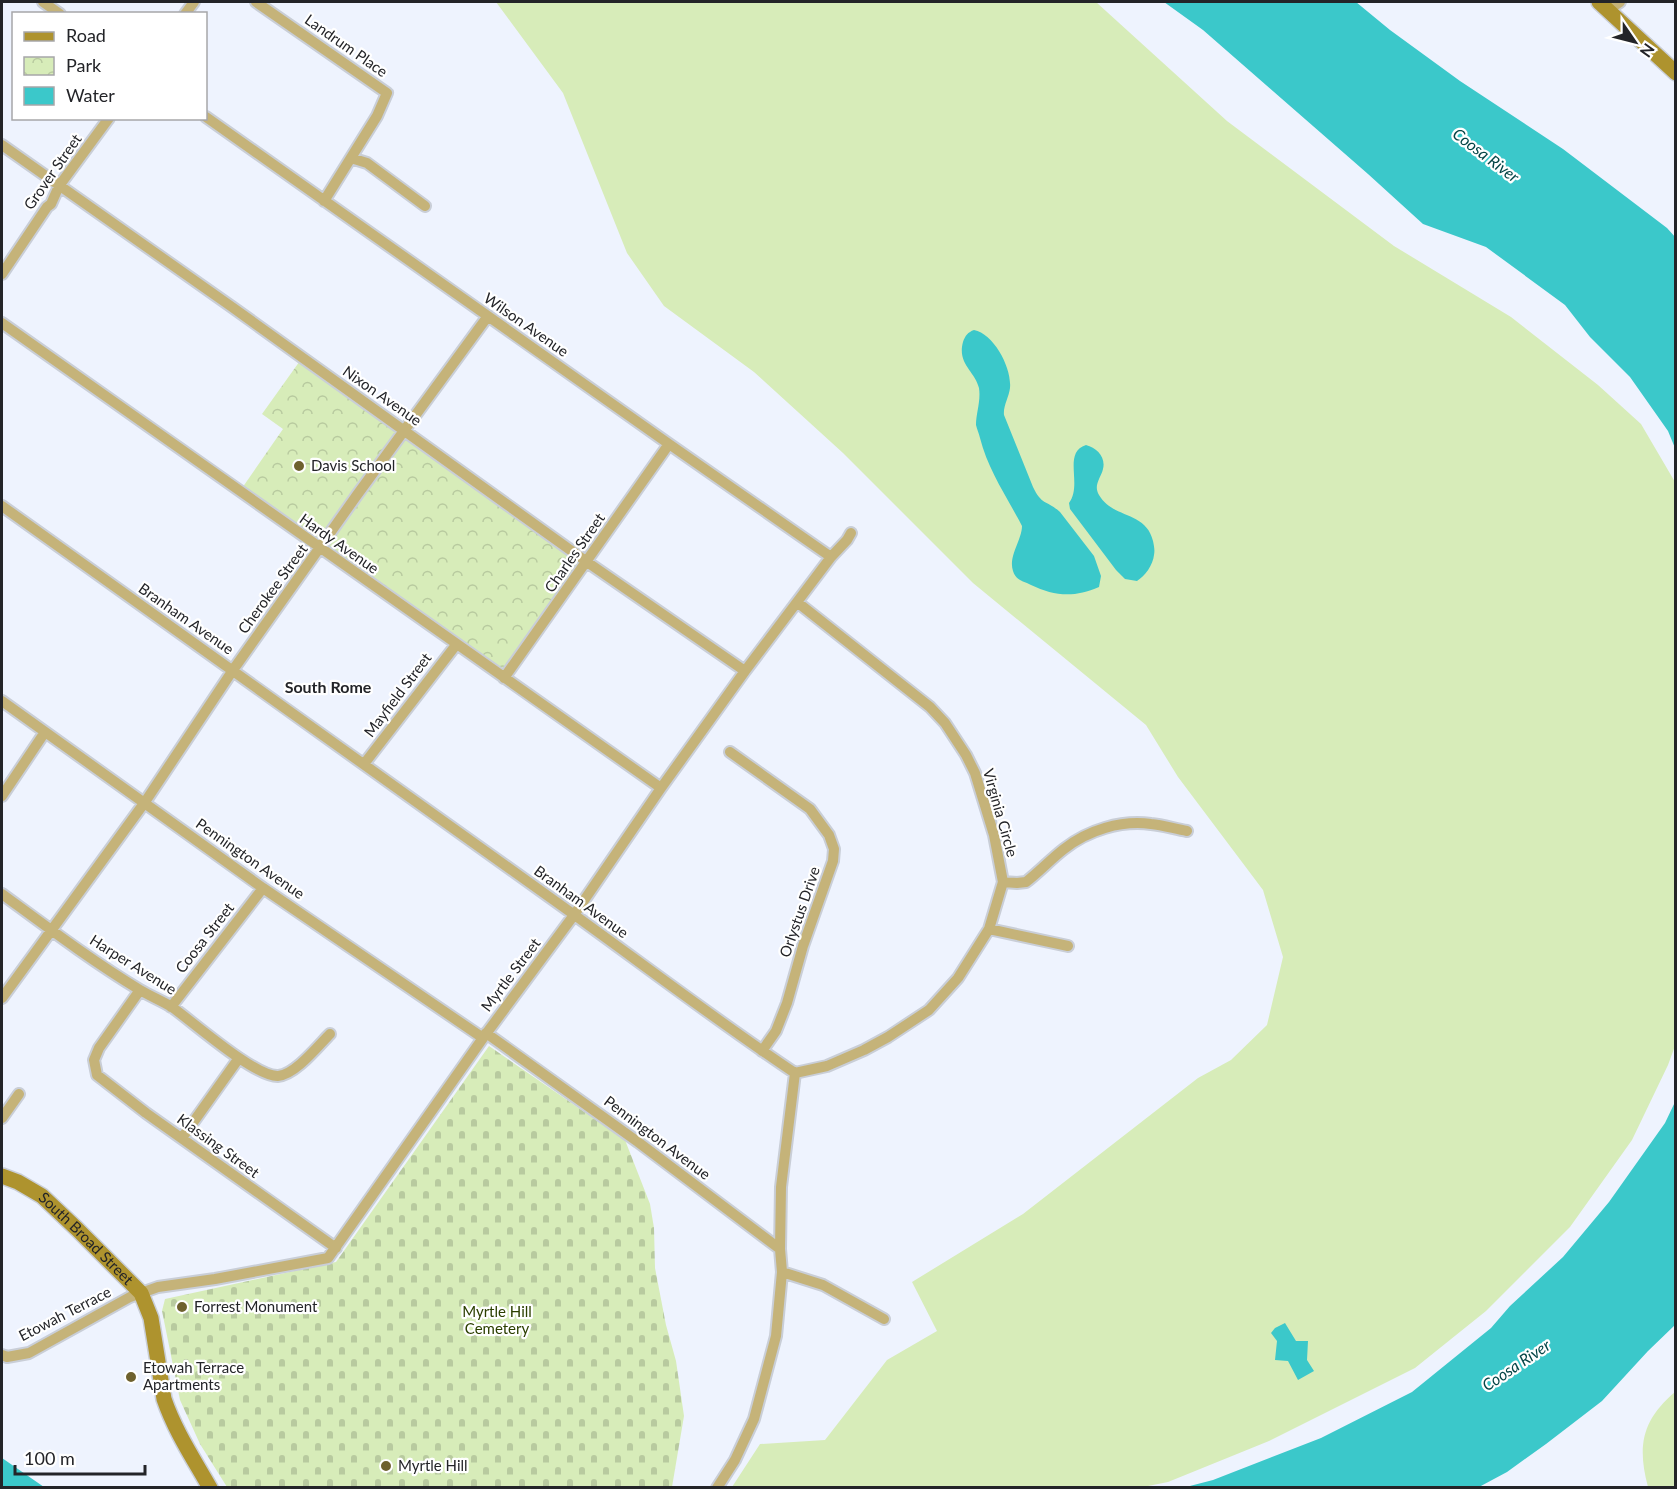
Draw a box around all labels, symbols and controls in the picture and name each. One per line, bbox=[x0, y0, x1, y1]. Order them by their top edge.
street label: Landrum Place bbox=[302, 10, 391, 80]
legend bbox=[12, 12, 207, 120]
north arrow bbox=[1605, 12, 1665, 72]
text: Road bbox=[66, 24, 106, 46]
text: N bbox=[1636, 40, 1659, 61]
text: Park bbox=[66, 54, 102, 76]
text: Water bbox=[66, 84, 115, 106]
water label: Coosa River bbox=[1449, 123, 1524, 186]
street label: Grover Street bbox=[20, 130, 85, 213]
street label: Wilson Avenue bbox=[481, 288, 572, 360]
street label: Nixon Avenue bbox=[340, 361, 425, 429]
place label: Davis School bbox=[311, 456, 395, 474]
marker: Davis School bbox=[292, 459, 306, 473]
street label: Hardy Avenue bbox=[296, 509, 383, 577]
street label: Charles Street bbox=[540, 509, 608, 596]
street label: Cherokee Street bbox=[234, 540, 311, 637]
street label: Branham Avenue bbox=[136, 579, 238, 658]
street label: Mayfield Street bbox=[360, 648, 435, 740]
district label: South Rome bbox=[285, 677, 372, 696]
street label: Virginia Circle bbox=[980, 766, 1022, 859]
street label: Pennington Avenue bbox=[193, 814, 308, 902]
street label: Branham Avenue bbox=[531, 861, 632, 941]
street label: Orlystus Drive bbox=[775, 864, 823, 959]
street label: Coosa Street bbox=[171, 898, 238, 976]
street label: Harper Avenue bbox=[87, 930, 180, 998]
street label: Myrtle Street bbox=[477, 934, 544, 1015]
street label: Pennington Avenue bbox=[601, 1091, 714, 1183]
street label: Klassing Street bbox=[174, 1109, 264, 1181]
street label: South Broad Street bbox=[35, 1188, 138, 1289]
street label: Etowah Terrace bbox=[15, 1282, 114, 1344]
place label: Forrest Monument bbox=[194, 1297, 318, 1315]
marker: Forrest Monument bbox=[175, 1300, 189, 1314]
park label: Myrtle Hill Cemetery bbox=[462, 1302, 532, 1337]
water label: Coosa River bbox=[1478, 1335, 1554, 1394]
place label: Etowah Terrace Apartments bbox=[143, 1358, 244, 1393]
marker: Etowah Terrace Apartments bbox=[124, 1370, 138, 1384]
scale bar bbox=[15, 1438, 146, 1476]
text: 100 m bbox=[24, 1447, 75, 1469]
place label: Myrtle Hill bbox=[398, 1456, 468, 1474]
marker: Myrtle Hill bbox=[379, 1459, 393, 1473]

